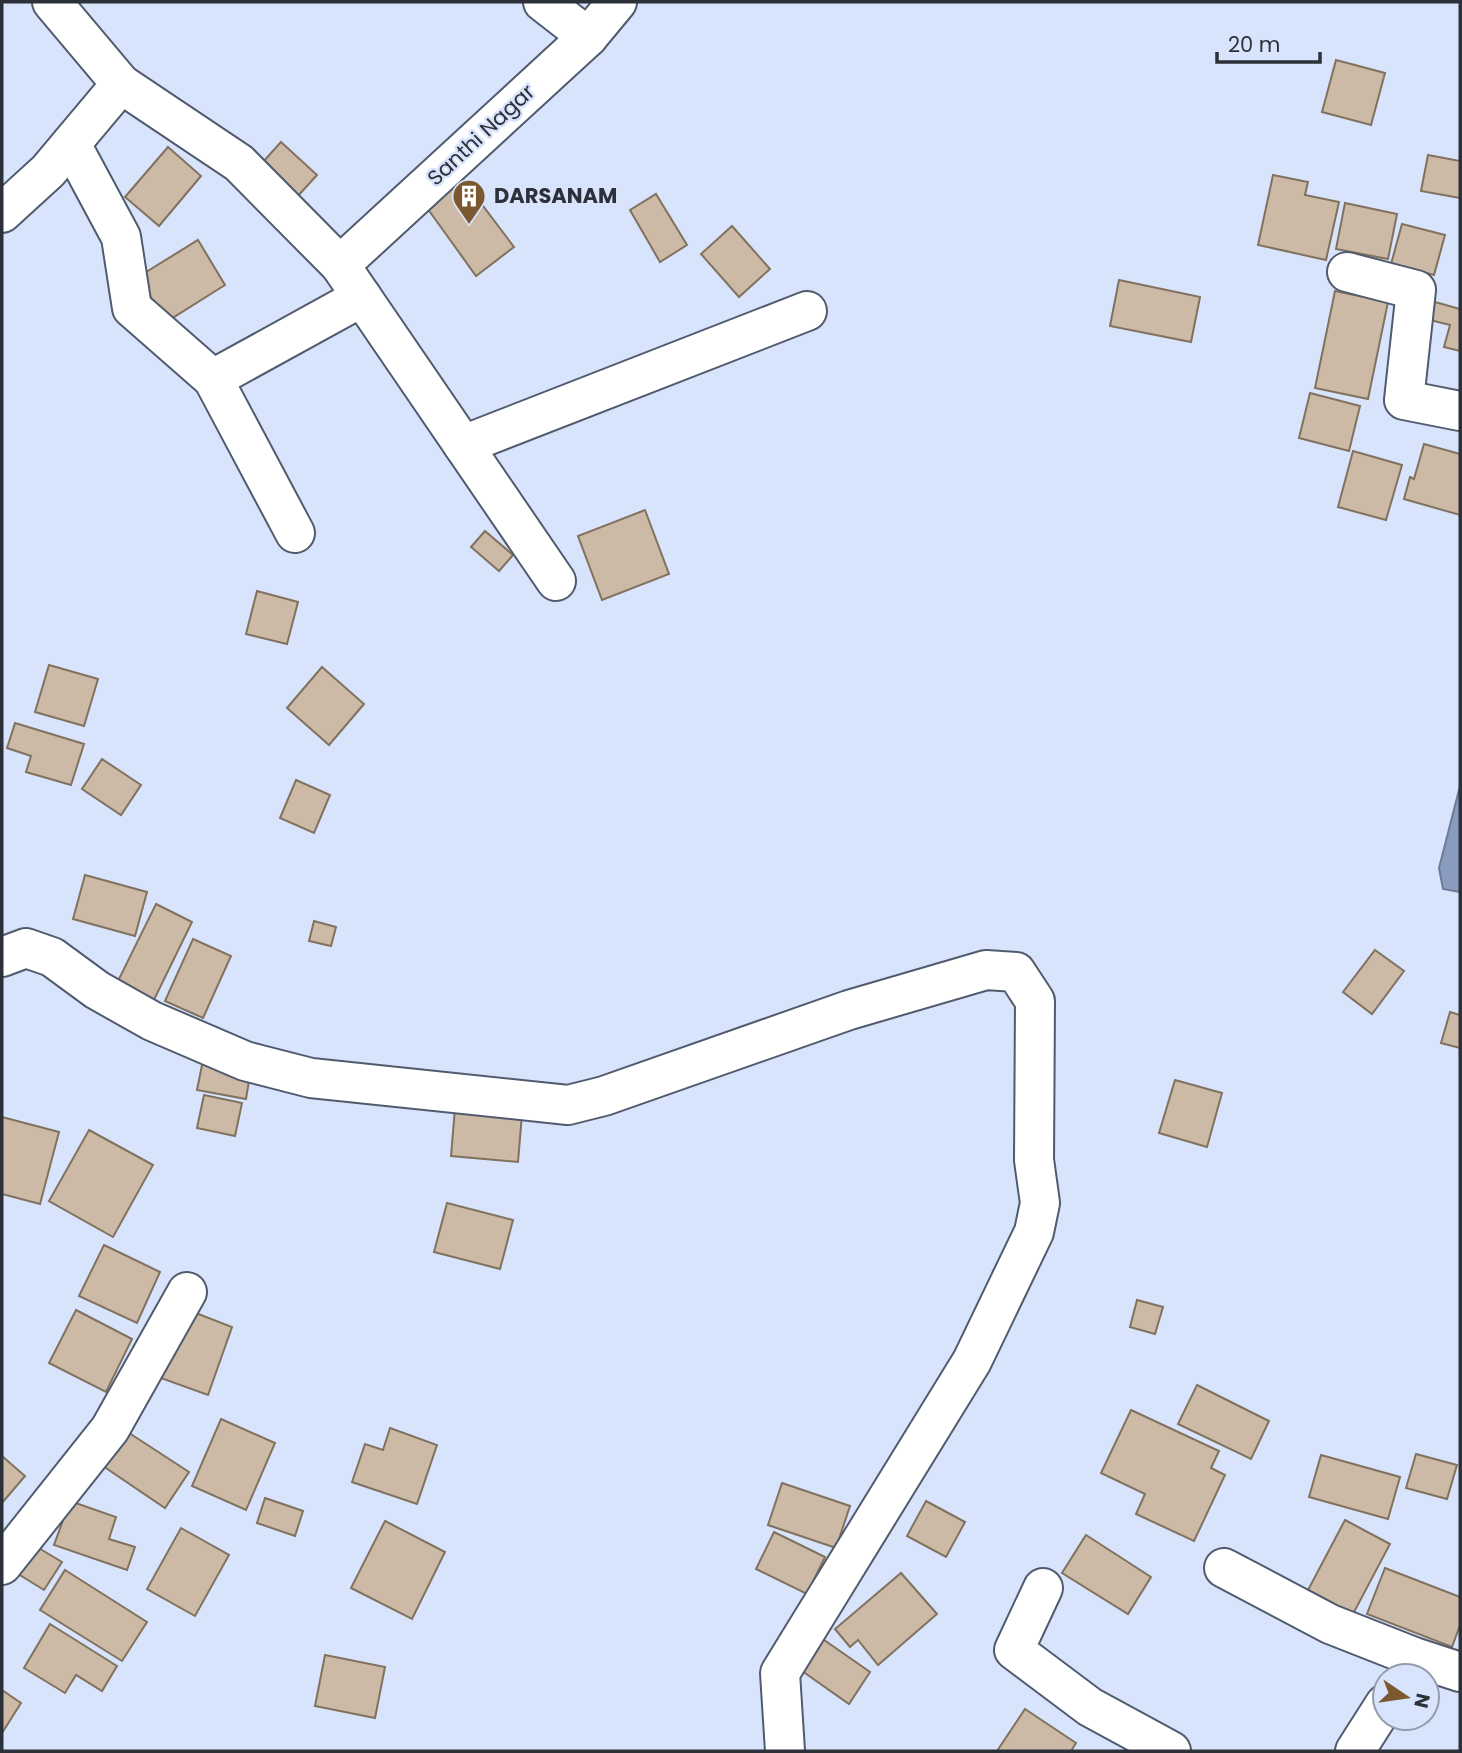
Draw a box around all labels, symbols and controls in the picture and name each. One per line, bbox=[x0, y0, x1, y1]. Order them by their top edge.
scale bar bbox=[1217, 21, 1320, 65]
text: 20 m bbox=[1228, 30, 1281, 59]
street label: Santhi Nagar bbox=[421, 77, 541, 192]
building icon: DARSANAM bbox=[450, 177, 488, 226]
place label: DARSANAM bbox=[494, 181, 617, 210]
north arrow bbox=[1371, 1662, 1441, 1732]
text: N bbox=[1407, 1691, 1437, 1711]

